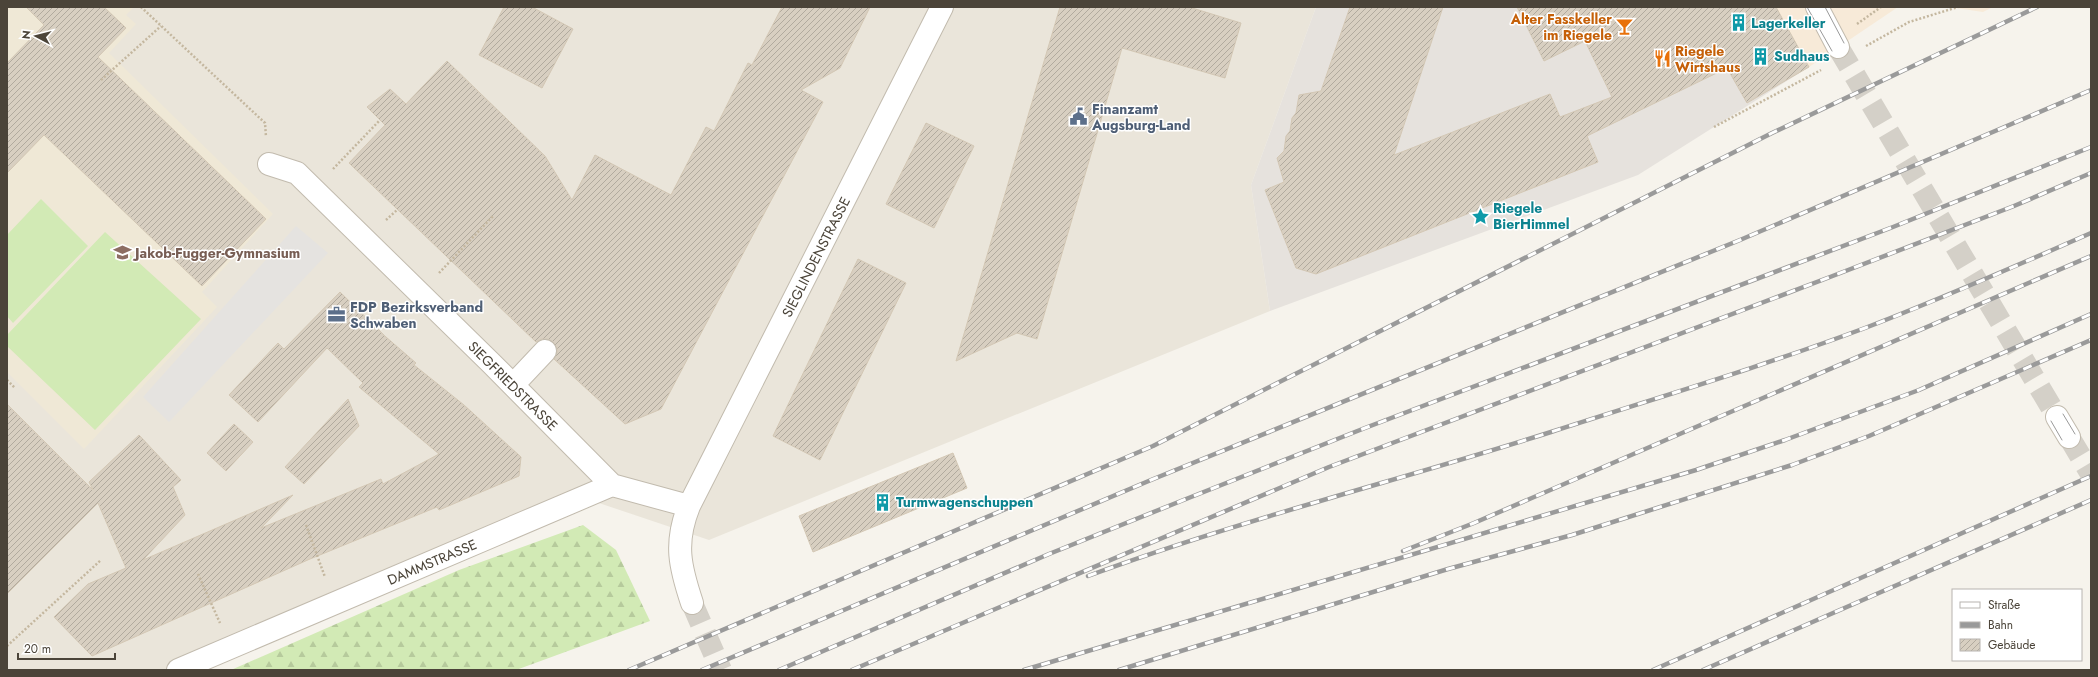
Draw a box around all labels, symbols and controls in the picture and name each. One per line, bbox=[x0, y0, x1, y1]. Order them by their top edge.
place label: Alter Fasskeller im Riegele bbox=[1510, 9, 1612, 45]
building icon: Lagerkeller bbox=[1728, 13, 1748, 33]
place label: Lagerkeller bbox=[1751, 13, 1826, 33]
north arrow bbox=[16, 16, 56, 56]
bar icon: Alter Fasskeller im Riegele bbox=[1615, 17, 1635, 37]
text: N bbox=[18, 29, 35, 40]
place label: Riegele Wirtshaus bbox=[1675, 41, 1741, 77]
building icon: Sudhaus bbox=[1751, 46, 1771, 66]
place label: Sudhaus bbox=[1774, 46, 1830, 66]
restaurant icon: Riegele Wirtshaus bbox=[1652, 49, 1672, 69]
place label: Finanzamt Augsburg-Land bbox=[1091, 99, 1191, 135]
public building icon: Finanzamt Augsburg-Land bbox=[1069, 107, 1089, 127]
street label: SIEGLINDENSTRASSE bbox=[777, 193, 855, 321]
place label: Riegele BierHimmel bbox=[1493, 198, 1570, 234]
place icon: Riegele BierHimmel bbox=[1470, 206, 1490, 226]
school or university icon: Jakob-Fugger-Gymnasium bbox=[112, 243, 132, 263]
place label: Jakob-Fugger-Gymnasium bbox=[132, 243, 300, 263]
place label: FDP Bezirksverband Schwaben bbox=[350, 297, 483, 333]
office icon: FDP Bezirksverband Schwaben bbox=[327, 305, 347, 325]
street label: SIEGFRIEDSTRASSE bbox=[464, 337, 562, 435]
building icon: Turmwagenschuppen bbox=[873, 492, 893, 512]
place label: Turmwagenschuppen bbox=[896, 492, 1033, 512]
street label: DAMMSTRASSE bbox=[384, 534, 480, 590]
legend bbox=[1952, 589, 2082, 661]
text: Straße bbox=[1988, 596, 2020, 614]
text: Bahn bbox=[1988, 616, 2013, 634]
scale bar bbox=[18, 635, 115, 661]
text: Gebäude bbox=[1988, 636, 2035, 654]
text: 20 m bbox=[24, 640, 51, 658]

